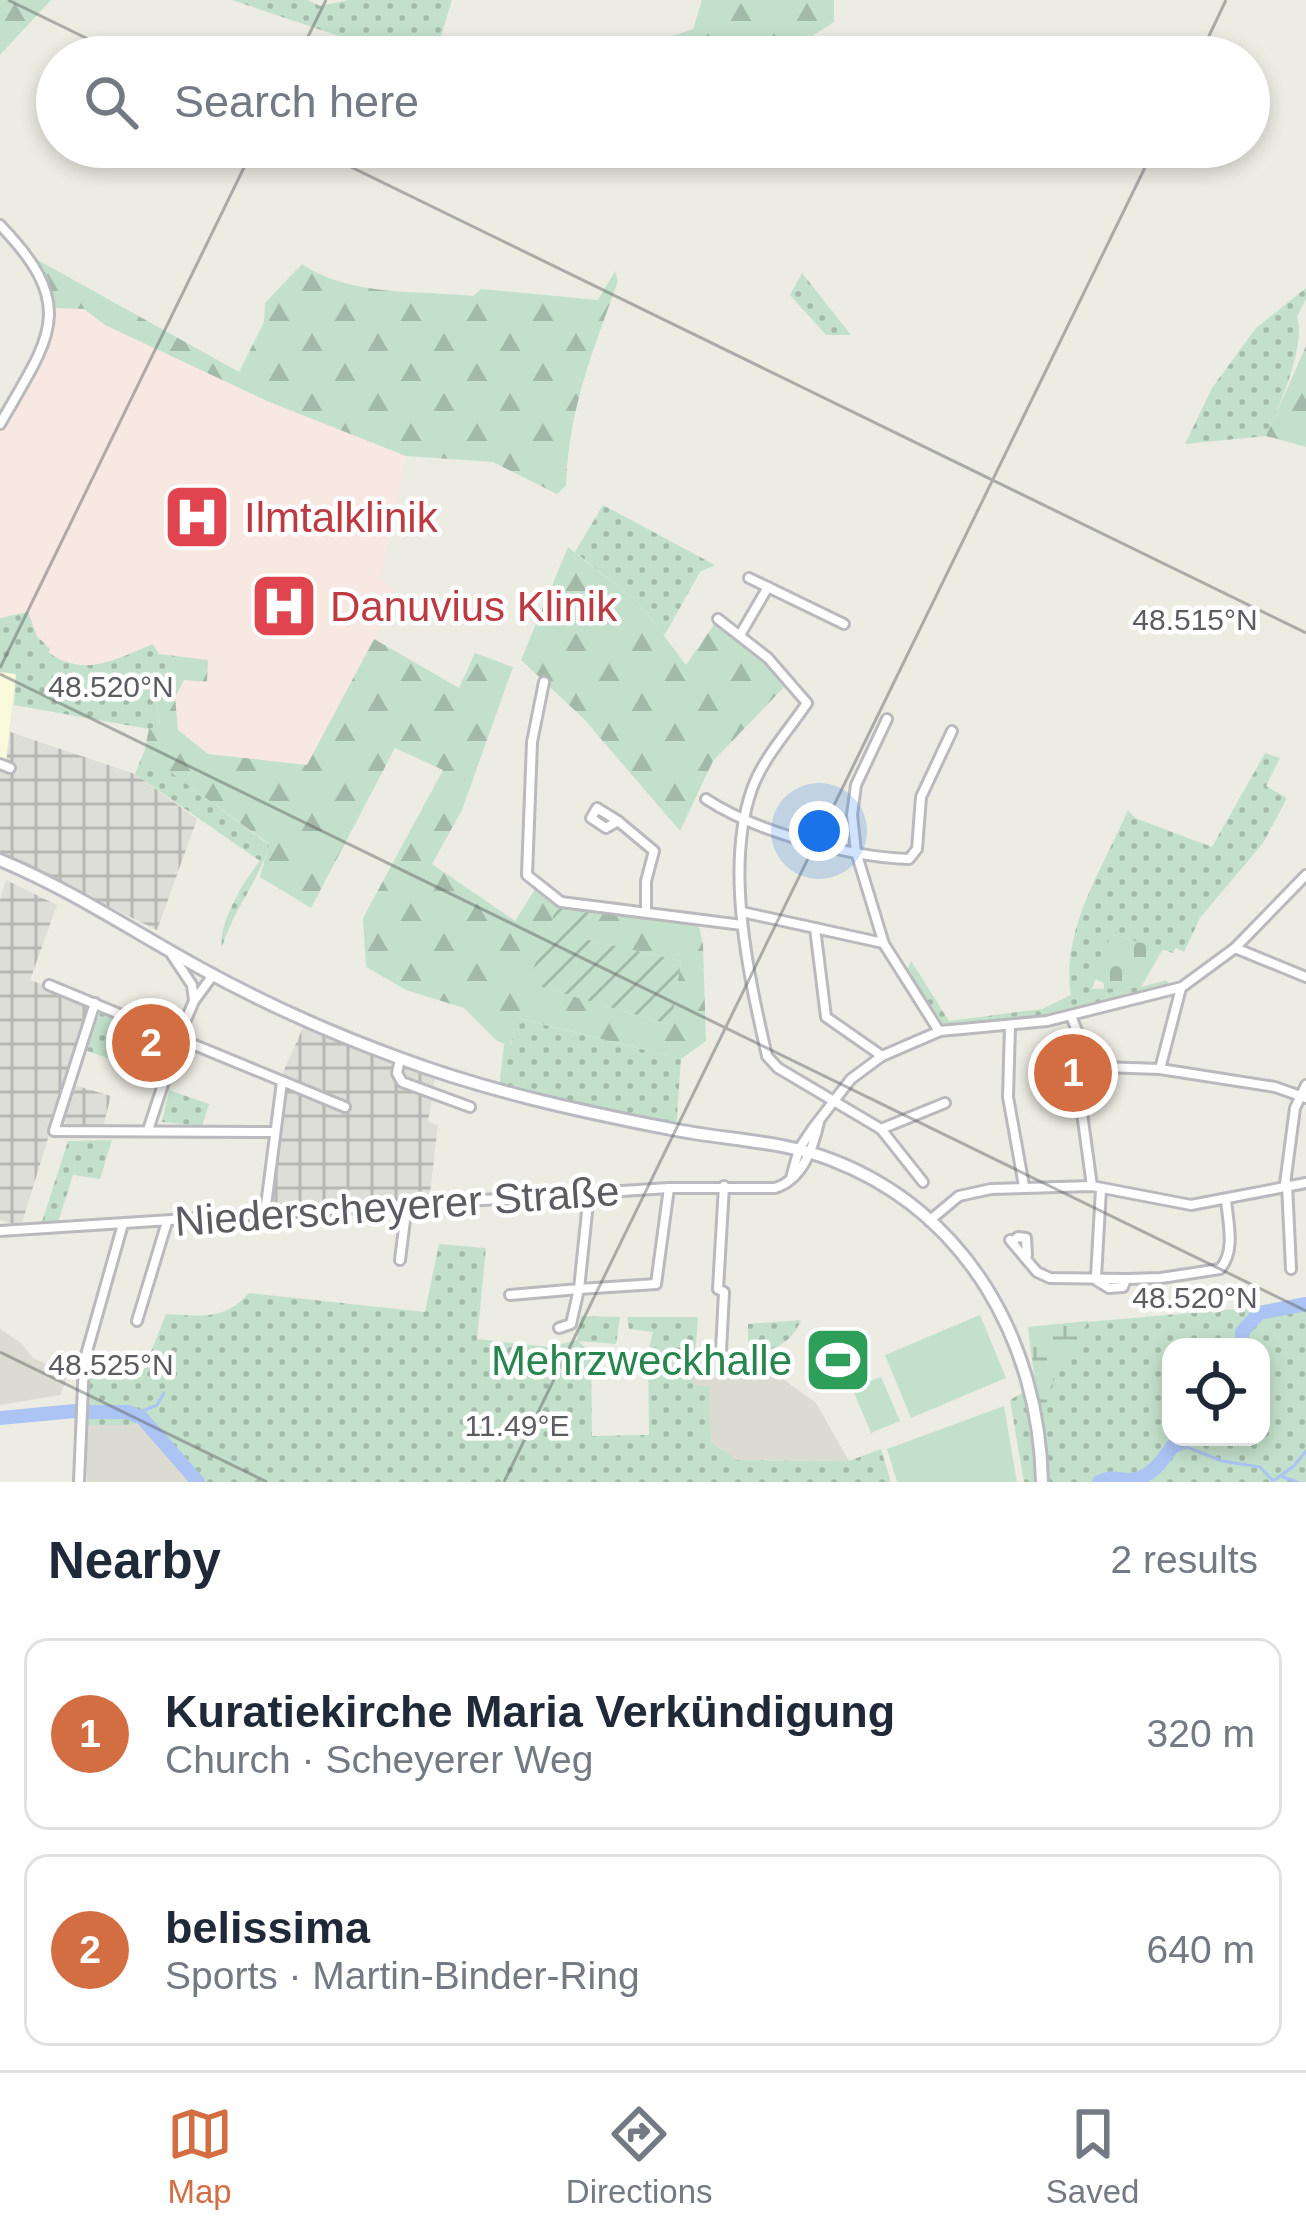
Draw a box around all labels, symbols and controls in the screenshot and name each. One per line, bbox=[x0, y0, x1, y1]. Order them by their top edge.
search box bbox=[36, 36, 1270, 168]
icon: search bbox=[78, 69, 144, 135]
text: Search here bbox=[174, 76, 419, 127]
hospital icon: Ilmtalklinik bbox=[162, 482, 232, 552]
place label: Ilmtalklinik bbox=[244, 494, 439, 541]
hospital icon: Danuvius Klinik bbox=[249, 571, 319, 641]
place label: Danuvius Klinik bbox=[330, 583, 618, 630]
text: 48.515°N bbox=[1132, 603, 1258, 636]
text: 48.520°N bbox=[48, 670, 174, 703]
your location bbox=[789, 801, 849, 861]
pin: 2 bbox=[112, 998, 190, 1088]
pin: 1 bbox=[1034, 1028, 1112, 1118]
street label: Niederscheyerer Straße bbox=[173, 1167, 621, 1245]
text: 48.520°N bbox=[1132, 1281, 1258, 1314]
sports icon: Mehrzweckhalle bbox=[803, 1325, 873, 1395]
place label: Mehrzweckhalle bbox=[491, 1337, 792, 1384]
map controls bbox=[1162, 1338, 1270, 1446]
button: locate bbox=[1162, 1338, 1270, 1446]
text: 48.525°N bbox=[48, 1348, 174, 1381]
text: 11.49°E bbox=[465, 1409, 569, 1442]
text: Nearby bbox=[48, 1532, 221, 1589]
text: 2 results bbox=[1111, 1538, 1258, 1581]
text: Kuratiekirche Maria Verkündigung bbox=[165, 1686, 895, 1737]
text: 1 bbox=[79, 1712, 101, 1755]
text: 320 m bbox=[1147, 1712, 1255, 1755]
text: Church · Scheyerer Weg bbox=[165, 1738, 593, 1781]
text: belissima bbox=[165, 1902, 370, 1953]
text: 2 bbox=[79, 1928, 101, 1971]
text: 640 m bbox=[1147, 1928, 1255, 1971]
text: Sports · Martin-Binder-Ring bbox=[165, 1954, 640, 1997]
tab: Map bbox=[167, 2101, 233, 2211]
tab: Directions bbox=[566, 2101, 713, 2211]
tab: Saved bbox=[1046, 2101, 1139, 2211]

